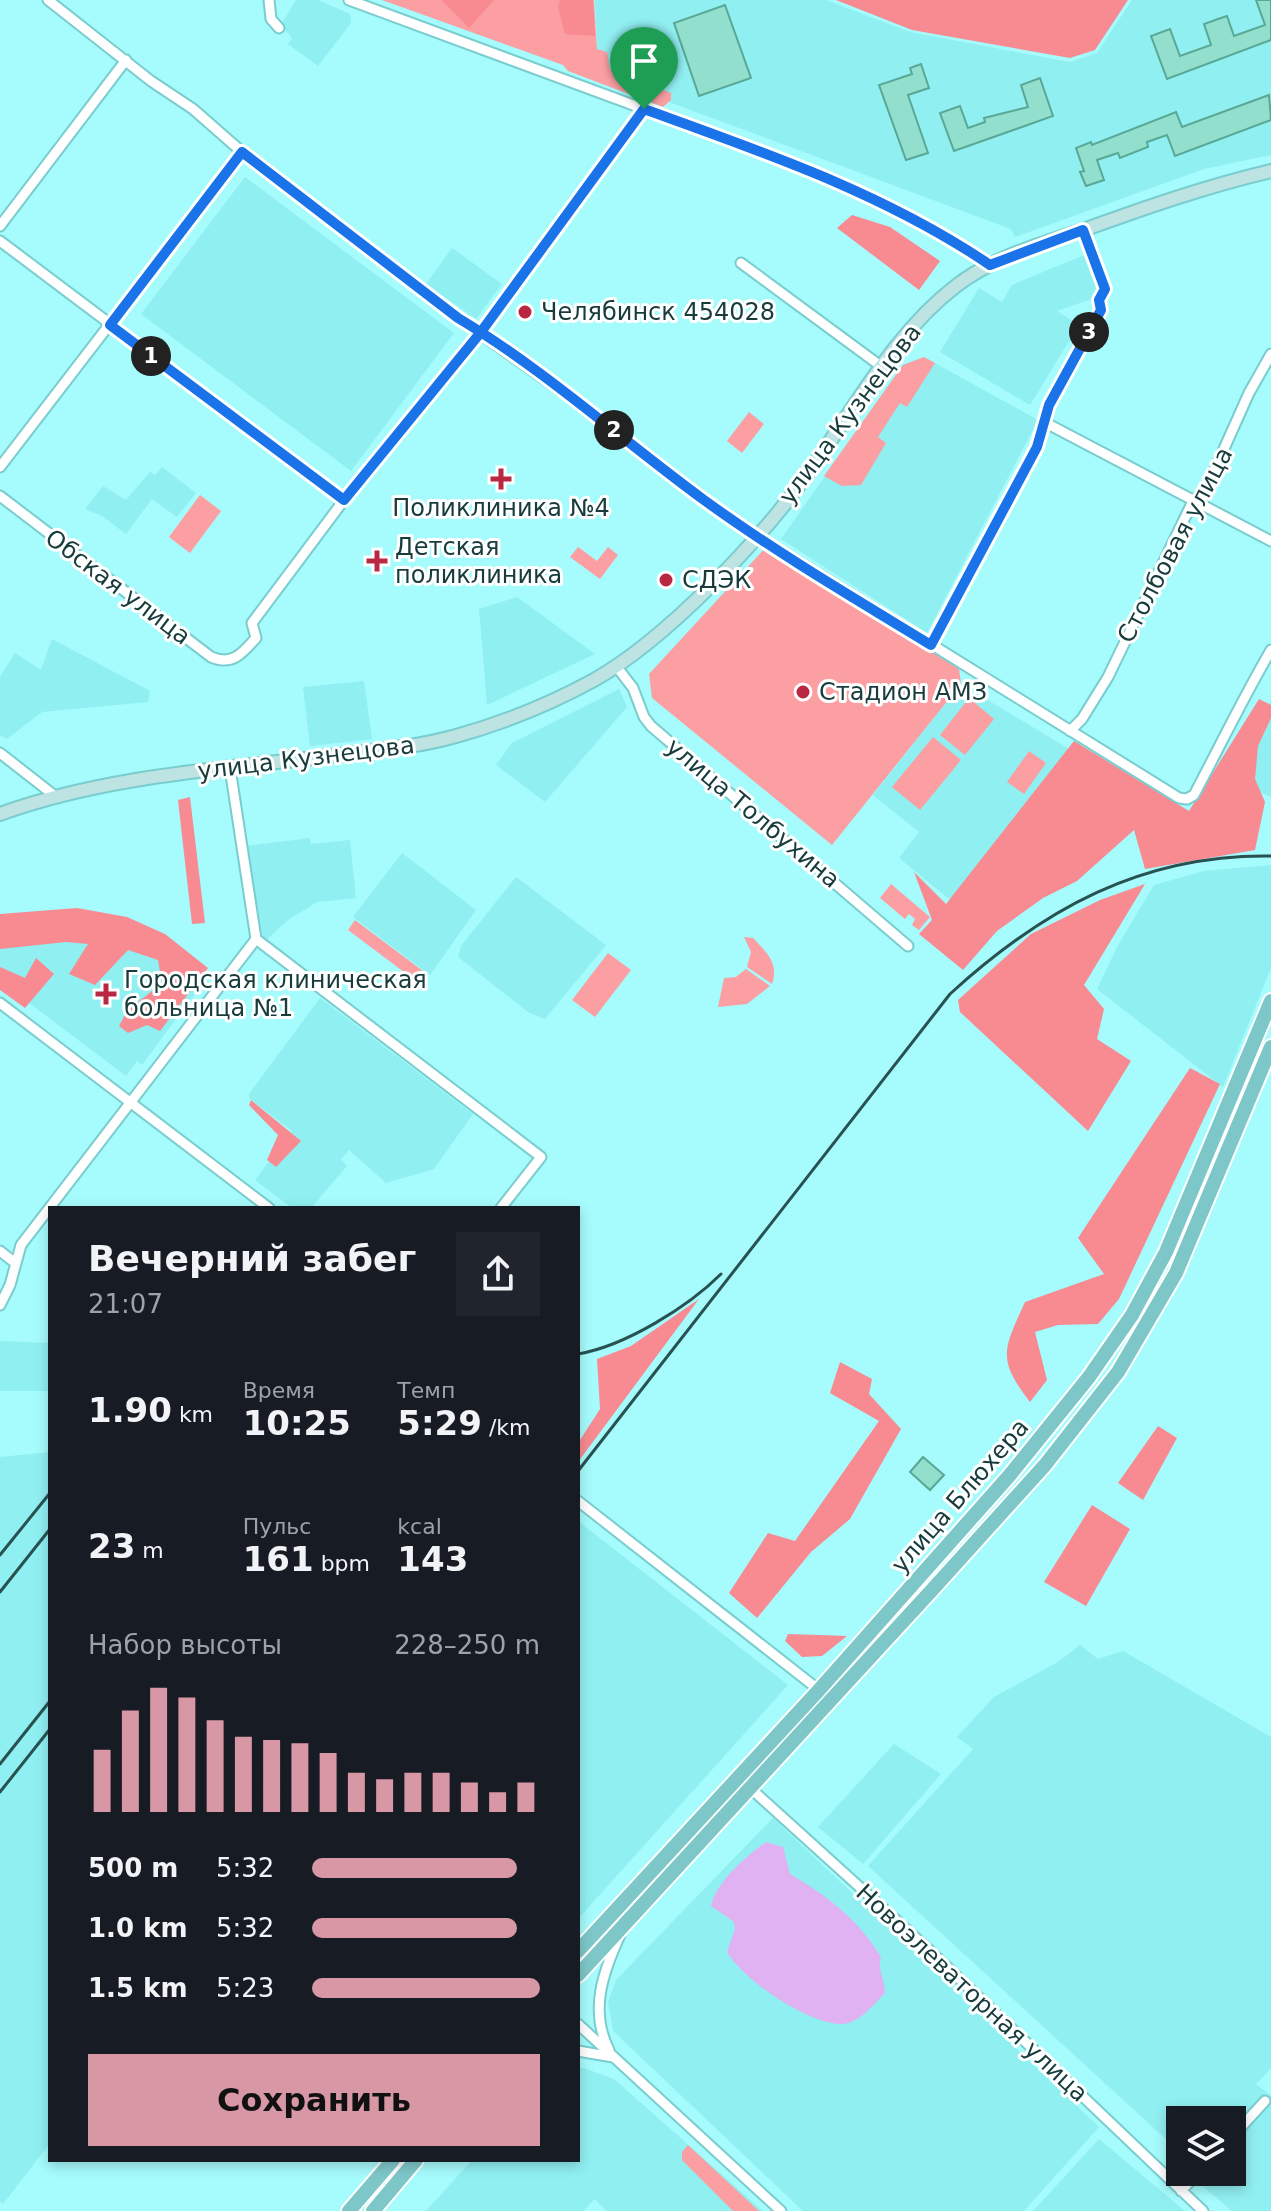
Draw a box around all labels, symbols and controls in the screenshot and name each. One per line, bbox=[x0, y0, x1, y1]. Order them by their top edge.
pin bbox=[610, 27, 678, 109]
icon: arrive bbox=[622, 39, 666, 83]
place label: Челябинск 454028 bbox=[541, 298, 775, 326]
marker: Челябинск 454028 bbox=[516, 303, 534, 321]
pin: 3 bbox=[1069, 312, 1109, 352]
street label: улица Кузнецова bbox=[773, 318, 927, 510]
text: 3 bbox=[1081, 319, 1097, 344]
pin: 1 bbox=[131, 336, 171, 376]
text: 1 bbox=[143, 343, 159, 368]
pin: 2 bbox=[594, 410, 634, 450]
text: 2 bbox=[606, 417, 622, 442]
street label: Столбовая улица bbox=[1112, 442, 1238, 648]
marker: Поликлиника №4 bbox=[490, 468, 512, 490]
place label: Поликлиника №4 bbox=[392, 494, 610, 522]
street label: Обская улица bbox=[40, 523, 196, 651]
place label: Детская поликлиника bbox=[395, 533, 562, 589]
marker: Детская поликлиника bbox=[366, 550, 388, 572]
place label: СДЭК bbox=[682, 566, 751, 594]
marker: СДЭК bbox=[657, 571, 675, 589]
place label: Стадион АМЗ bbox=[819, 678, 987, 706]
marker: Стадион АМЗ bbox=[794, 683, 812, 701]
street label: улица Кузнецова bbox=[196, 731, 416, 785]
street label: улица Толбухина bbox=[661, 732, 845, 894]
place label: Городская клиническая больница №1 bbox=[124, 966, 427, 1022]
marker: Городская клиническая больница №1 bbox=[95, 983, 117, 1005]
button: share bbox=[456, 1232, 540, 1316]
text: Вечерний забег bbox=[88, 1238, 416, 1279]
text: 21:07 bbox=[88, 1289, 163, 1319]
text: Время bbox=[243, 1378, 315, 1403]
text: Темп bbox=[397, 1378, 455, 1403]
text: 1.90 bbox=[88, 1390, 172, 1430]
text: km bbox=[172, 1402, 213, 1427]
text: 10:25 bbox=[243, 1403, 351, 1443]
text: 5:29 bbox=[397, 1403, 482, 1443]
street label: улица Блюхера bbox=[886, 1413, 1034, 1579]
text: /km bbox=[482, 1415, 530, 1440]
text: Пульс bbox=[243, 1514, 311, 1539]
text: kcal bbox=[397, 1514, 442, 1539]
text: 23 bbox=[88, 1526, 135, 1566]
text: m bbox=[135, 1538, 164, 1563]
text: 161 bbox=[243, 1539, 314, 1579]
text: 143 bbox=[397, 1539, 468, 1579]
text: bpm bbox=[314, 1551, 370, 1576]
text: Набор высоты bbox=[88, 1630, 282, 1660]
text: 228–250 m bbox=[394, 1630, 540, 1660]
text: 500 m bbox=[88, 1853, 178, 1883]
text: 5:32 bbox=[216, 1853, 274, 1883]
street label: Новоэлеваторная улица bbox=[850, 1878, 1094, 2108]
text: 1.0 km bbox=[88, 1913, 188, 1943]
text: 5:32 bbox=[216, 1913, 274, 1943]
text: 1.5 km bbox=[88, 1973, 188, 2003]
text: 5:23 bbox=[216, 1973, 274, 2003]
button: Сохранить bbox=[88, 2054, 540, 2146]
map controls bbox=[1166, 2106, 1246, 2186]
button: layers bbox=[1166, 2106, 1246, 2186]

